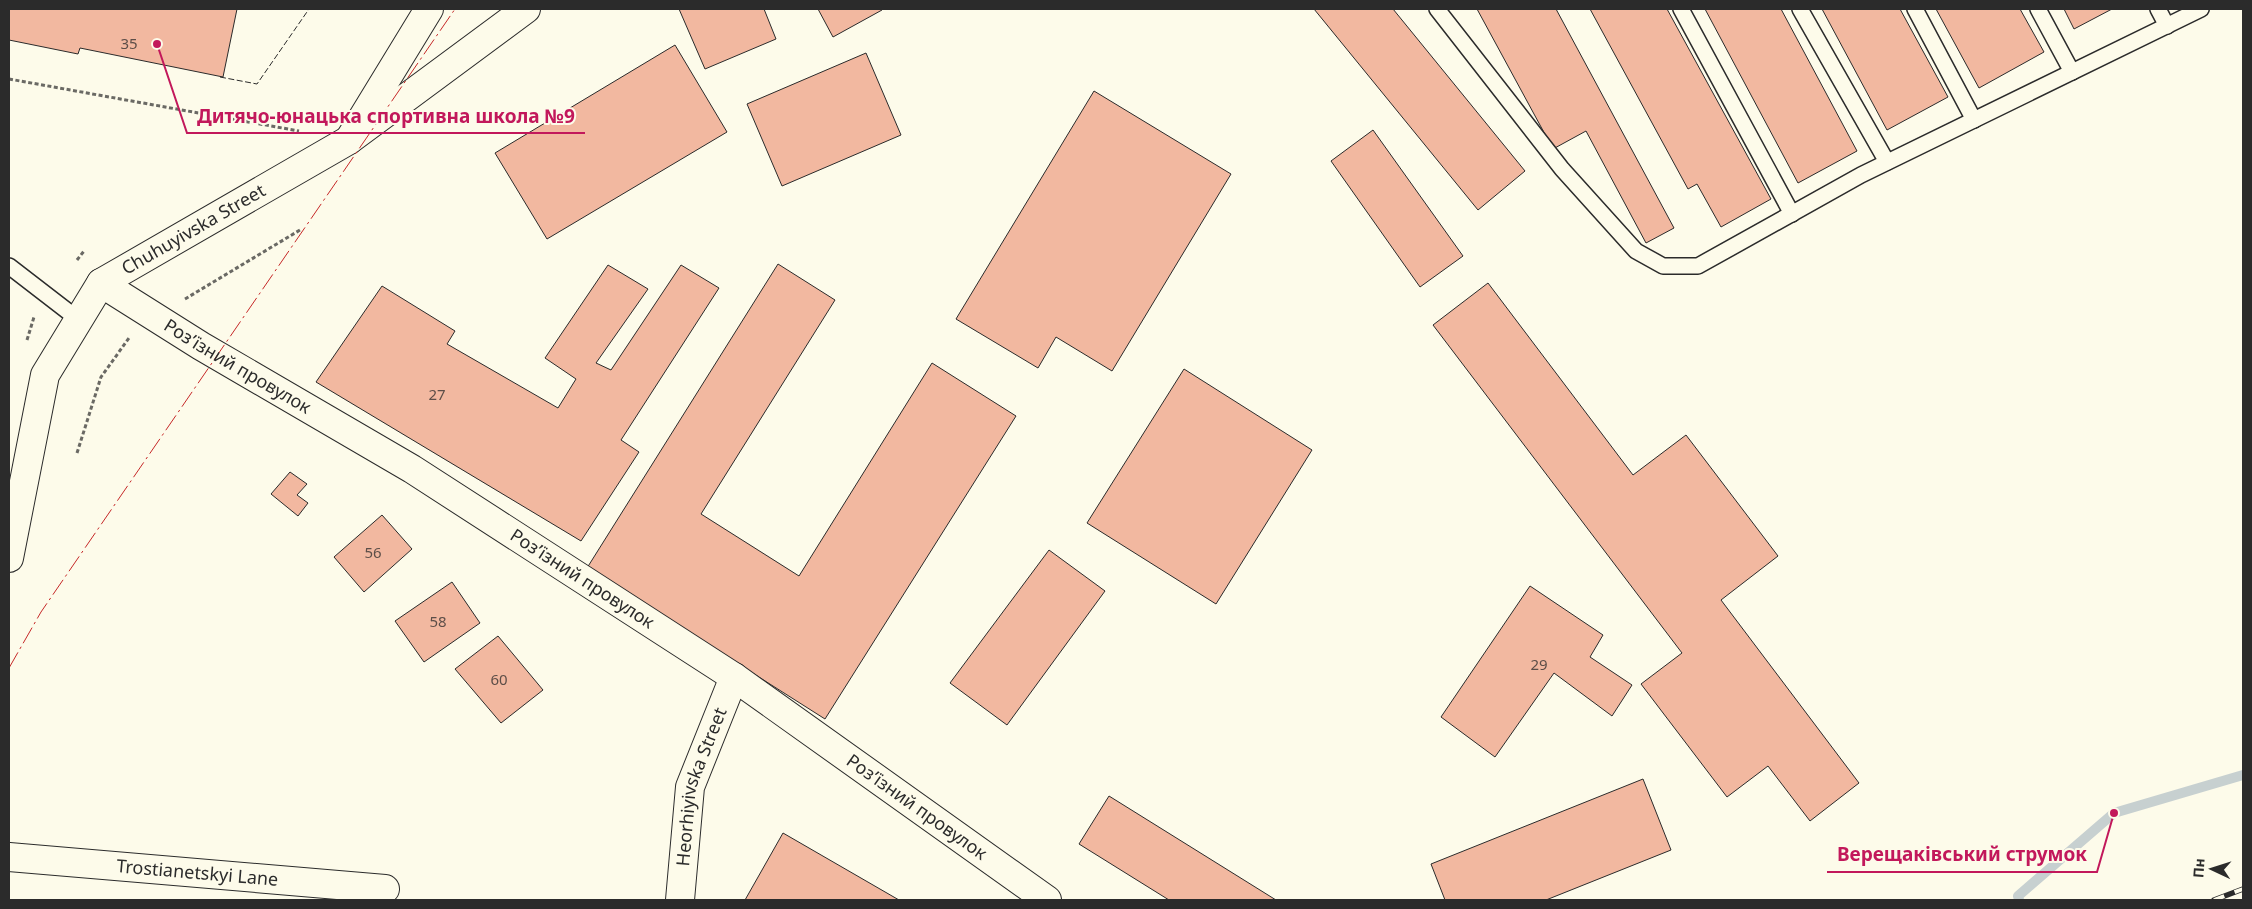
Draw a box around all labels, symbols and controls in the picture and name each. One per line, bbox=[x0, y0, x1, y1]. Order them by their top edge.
house number: 35 bbox=[120, 33, 138, 53]
callout: Дитячо-юнацька спортивна школа №9 bbox=[187, 99, 585, 133]
text: Дитячо-юнацька спортивна школа №9 bbox=[197, 103, 575, 129]
street label: Chuhuyivska Street bbox=[117, 178, 270, 280]
street label: Роз’їзний провулок bbox=[160, 313, 316, 419]
house number: 27 bbox=[428, 384, 446, 404]
street label: Роз’їзний провулок bbox=[506, 523, 660, 634]
house number: 56 bbox=[364, 542, 382, 562]
house number: 58 bbox=[429, 611, 447, 631]
house number: 29 bbox=[1530, 654, 1548, 674]
house number: 60 bbox=[490, 669, 508, 689]
street label: Heorhiyivska Street bbox=[670, 703, 732, 867]
street label: Роз’їзний провулок bbox=[842, 748, 993, 865]
callout: Верещаківський струмок bbox=[1827, 838, 2097, 872]
text: Верещаківський струмок bbox=[1837, 841, 2087, 867]
north arrow bbox=[2187, 844, 2237, 894]
street label: Trostianetskyi Lane bbox=[115, 853, 279, 891]
text: Пн bbox=[2188, 857, 2209, 879]

